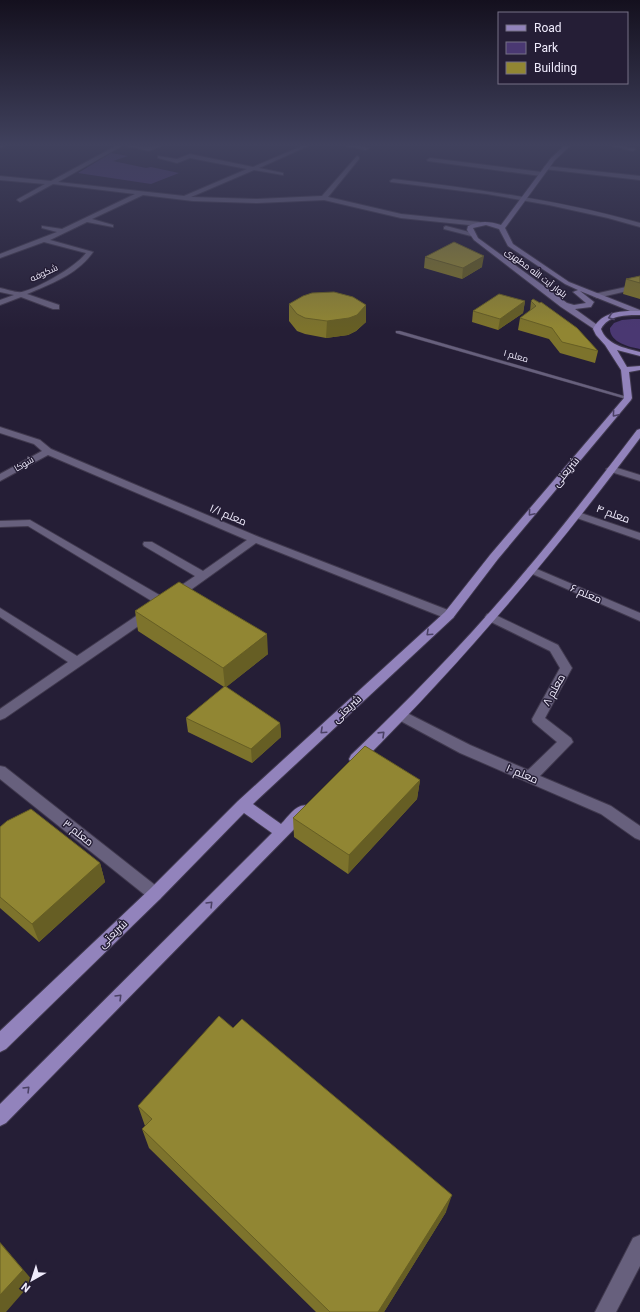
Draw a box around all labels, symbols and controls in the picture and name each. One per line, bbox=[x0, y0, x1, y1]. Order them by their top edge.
legend bbox=[498, 12, 628, 84]
text: Road bbox=[534, 21, 562, 35]
text: Park bbox=[534, 41, 559, 55]
text: Building bbox=[534, 61, 577, 75]
street label: بلوار آیت الله مطهری bbox=[503, 246, 570, 300]
street label: شکوفه bbox=[29, 262, 59, 284]
one-way arrow bbox=[607, 313, 614, 321]
street label: معلم ۱ bbox=[502, 348, 530, 365]
one-way arrow bbox=[613, 409, 620, 417]
street label: شوکا bbox=[12, 454, 36, 474]
street label: شریعتی bbox=[550, 454, 582, 490]
street label: معلم ۱/۱ bbox=[207, 501, 248, 529]
street label: معلم ۴ bbox=[594, 502, 632, 527]
one-way arrow bbox=[529, 509, 536, 516]
street label: معلم ۶ bbox=[568, 582, 604, 607]
one-way arrow bbox=[426, 629, 434, 636]
street label: معلم ۸ bbox=[540, 672, 569, 709]
street label: شریعتی bbox=[330, 692, 364, 726]
one-way arrow bbox=[320, 726, 328, 734]
one-way arrow bbox=[377, 731, 385, 739]
street label: معلم ۱۰ bbox=[504, 761, 540, 787]
street label: معلم ۳ bbox=[60, 817, 96, 850]
one-way arrow bbox=[205, 901, 213, 909]
street label: شریعتی bbox=[96, 917, 130, 951]
one-way arrow bbox=[114, 994, 121, 1002]
one-way arrow bbox=[22, 1086, 30, 1094]
north arrow bbox=[12, 1260, 52, 1300]
text: N bbox=[19, 1280, 33, 1295]

